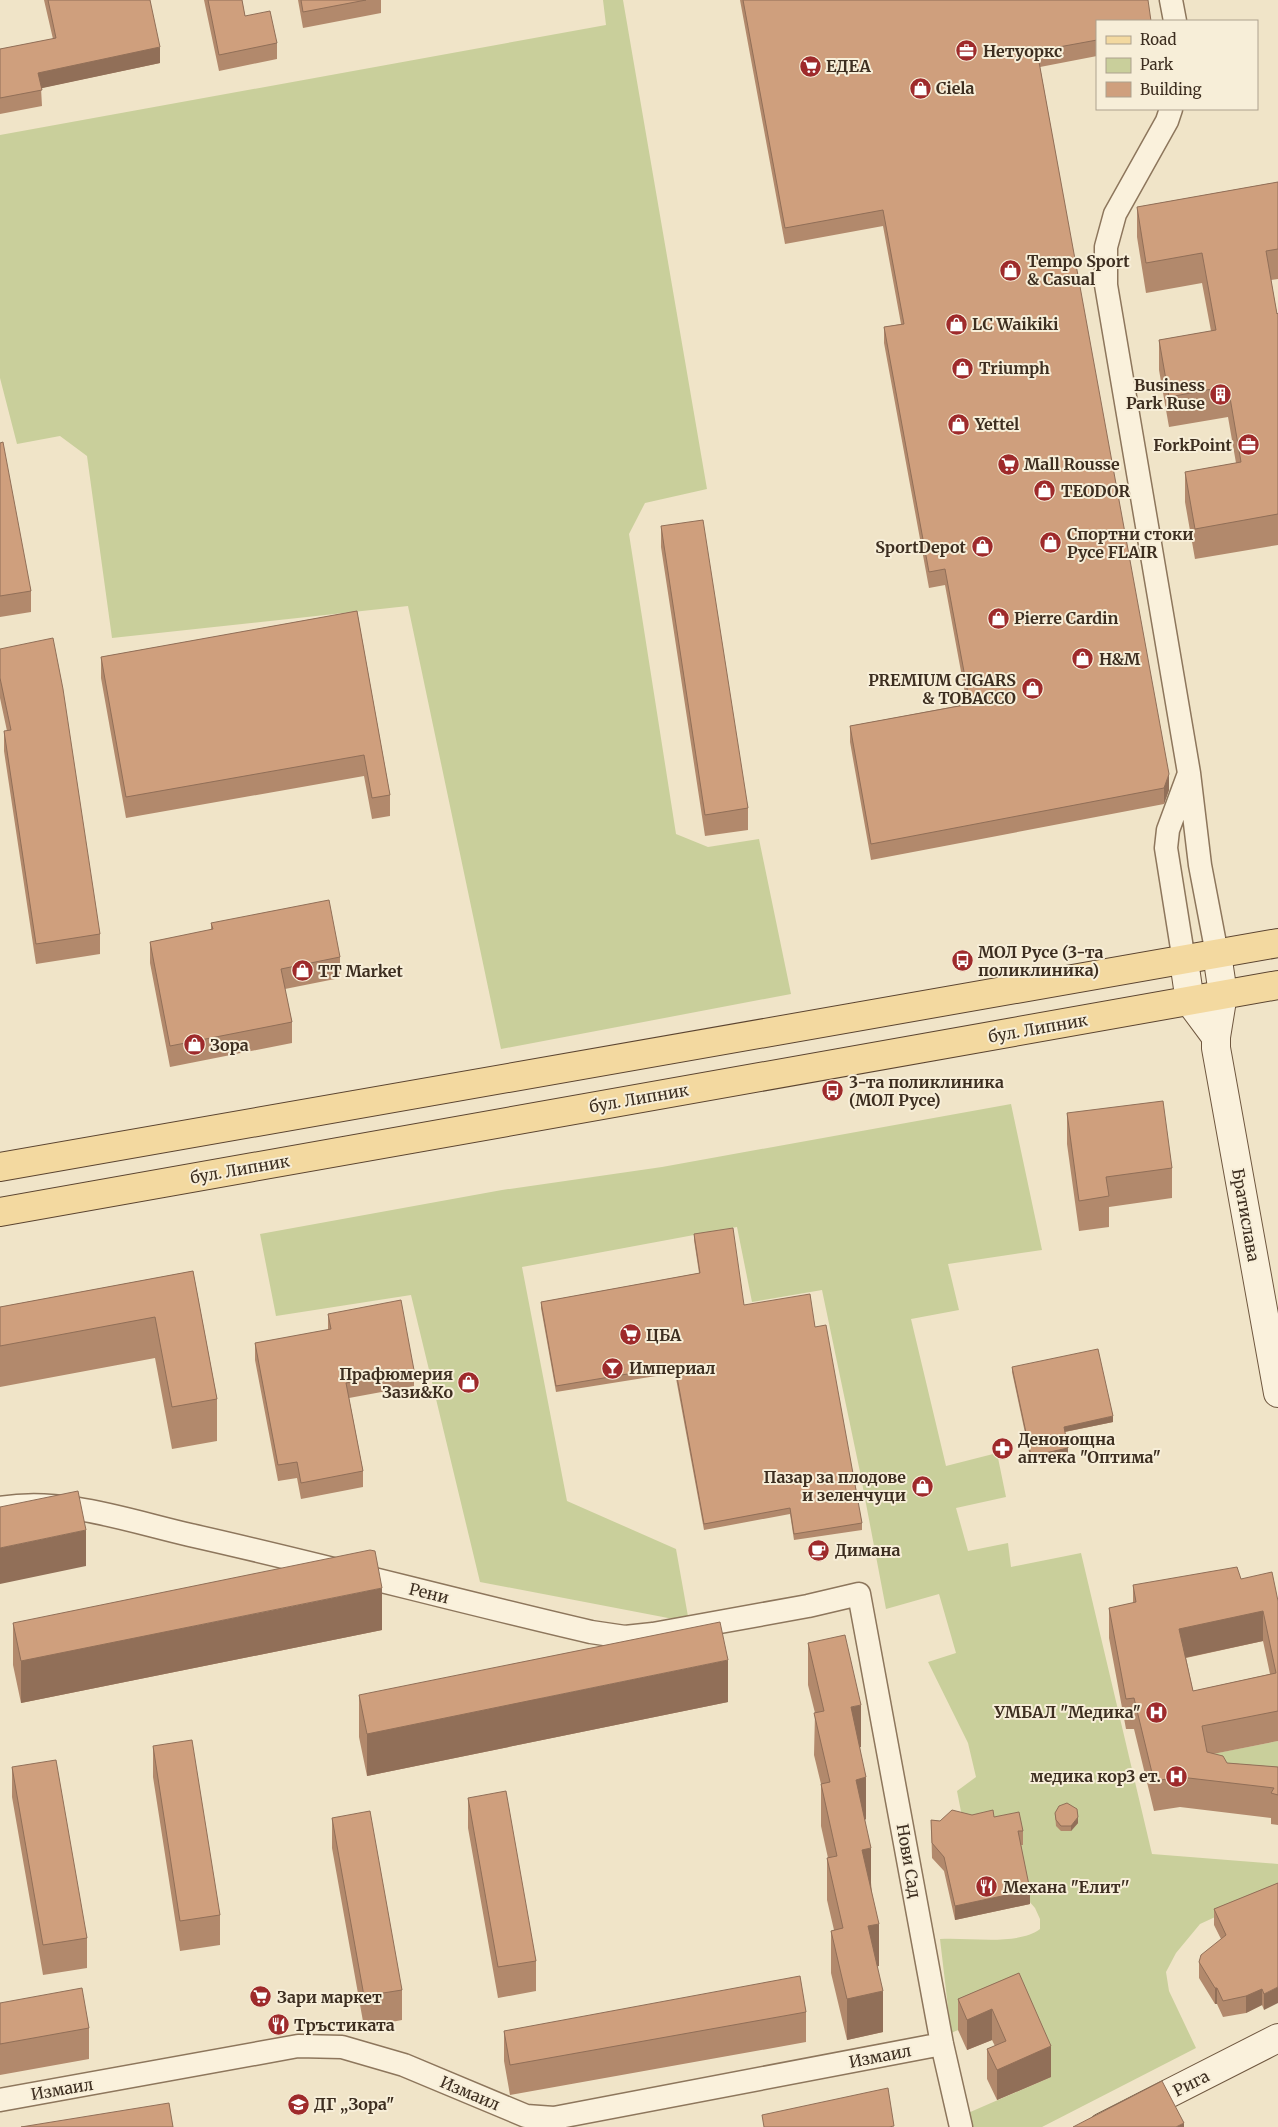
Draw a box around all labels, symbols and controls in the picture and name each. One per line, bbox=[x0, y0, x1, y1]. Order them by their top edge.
legend bbox=[1096, 20, 1258, 110]
text: Road bbox=[1140, 30, 1176, 49]
office icon: Нетуоркс bbox=[955, 39, 979, 63]
place label: Нетуоркс bbox=[983, 41, 1062, 61]
supermarket icon: ЕДЕА bbox=[798, 54, 822, 78]
text: Park bbox=[1140, 55, 1174, 74]
place label: ЕДЕА bbox=[826, 56, 871, 76]
shop icon: Ciela bbox=[908, 76, 932, 100]
place label: Ciela bbox=[936, 78, 975, 98]
text: Building bbox=[1140, 80, 1202, 99]
place label: Tempo Sport & Casual bbox=[1027, 251, 1130, 289]
shop icon: Tempo Sport & Casual bbox=[999, 258, 1023, 282]
shop icon: LC Waikiki bbox=[944, 312, 968, 336]
place label: LC Waikiki bbox=[972, 314, 1059, 334]
shop icon: Triumph bbox=[951, 356, 975, 380]
place label: Triumph bbox=[979, 358, 1050, 378]
place label: Business Park Ruse bbox=[1126, 375, 1205, 413]
building icon: Business Park Ruse bbox=[1209, 382, 1233, 406]
shop icon: Yettel bbox=[947, 412, 971, 436]
place label: Yettel bbox=[974, 414, 1019, 434]
office icon: ForkPoint bbox=[1236, 433, 1260, 457]
place label: ForkPoint bbox=[1153, 435, 1233, 455]
supermarket icon: Mall Rousse bbox=[996, 452, 1020, 476]
place label: Mall Rousse bbox=[1024, 454, 1120, 474]
shop icon: TEODOR bbox=[1033, 479, 1057, 503]
place label: TEODOR bbox=[1061, 481, 1130, 501]
place label: Спортни стоки Русе FLAIR bbox=[1067, 524, 1194, 562]
shop icon: Спортни стоки Русе FLAIR bbox=[1039, 531, 1063, 555]
shop icon: SportDepot bbox=[970, 535, 994, 559]
place label: SportDepot bbox=[875, 537, 967, 557]
shop icon: Pierre Cardin bbox=[986, 606, 1010, 630]
place label: Pierre Cardin bbox=[1014, 608, 1119, 628]
shop icon: H&M bbox=[1071, 647, 1095, 671]
place label: H&M bbox=[1099, 649, 1141, 669]
place label: PREMIUM CIGARS & TOBACCO bbox=[868, 670, 1016, 708]
shop icon: PREMIUM CIGARS & TOBACCO bbox=[1020, 677, 1044, 701]
place label: МОЛ Русе (3-та поликлиника) bbox=[978, 942, 1103, 980]
bus stop icon: МОЛ Русе (3-та поликлиника) bbox=[950, 949, 974, 973]
shop icon: TT Market bbox=[290, 959, 314, 983]
place label: TT Market bbox=[318, 961, 403, 981]
street label: бул. Липник bbox=[987, 1009, 1089, 1047]
shop icon: Зора bbox=[182, 1033, 206, 1057]
place label: Зора bbox=[210, 1035, 249, 1055]
place label: 3-та поликлиника (МОЛ Русе) bbox=[849, 1072, 1004, 1110]
street label: бул. Липник bbox=[588, 1079, 690, 1117]
bus stop icon: 3-та поликлиника (МОЛ Русе) bbox=[821, 1079, 845, 1103]
street label: бул. Липник bbox=[189, 1150, 291, 1188]
street label: Братислава bbox=[1228, 1167, 1264, 1264]
supermarket icon: ЦБА bbox=[618, 1323, 642, 1347]
place label: ЦБА bbox=[646, 1325, 682, 1345]
bar icon: Империал bbox=[601, 1356, 625, 1380]
place label: Империал bbox=[629, 1358, 715, 1378]
place label: Прафюмерия Зази&Ко bbox=[339, 1364, 453, 1402]
shop icon: Прафюмерия Зази&Ко bbox=[457, 1371, 481, 1395]
place label: Денонощна аптека "Оптима" bbox=[1018, 1429, 1161, 1467]
pharmacy icon: Денонощна аптека "Оптима" bbox=[990, 1436, 1014, 1460]
place label: Пазар за плодове и зеленчуци bbox=[764, 1467, 906, 1505]
shop icon: Пазар за плодове и зеленчуци bbox=[910, 1474, 934, 1498]
cafe icon: Димана bbox=[807, 1538, 831, 1562]
place label: Димана bbox=[835, 1540, 900, 1560]
street label: Рени bbox=[407, 1578, 451, 1608]
hospital icon: УМБАЛ "Медика" bbox=[1145, 1700, 1169, 1724]
place label: УМБАЛ "Медика" bbox=[994, 1702, 1141, 1722]
hospital icon: медика кор3 ет. bbox=[1165, 1764, 1189, 1788]
place label: медика кор3 ет. bbox=[1030, 1766, 1161, 1786]
street label: Нови Сад bbox=[893, 1822, 925, 1900]
restaurant icon: Механа "Елит'' bbox=[975, 1875, 999, 1899]
place label: Механа "Елит'' bbox=[1003, 1877, 1130, 1897]
supermarket icon: Зари маркет bbox=[249, 1985, 273, 2009]
place label: Зари маркет bbox=[277, 1987, 382, 2007]
restaurant icon: Тръстиката bbox=[266, 2013, 290, 2037]
place label: Тръстиката bbox=[294, 2015, 395, 2035]
street label: Измаил bbox=[847, 2040, 913, 2072]
street label: Рига bbox=[1170, 2065, 1213, 2101]
street label: Измаил bbox=[437, 2072, 503, 2115]
street label: Измаил bbox=[29, 2074, 95, 2104]
school or university icon: ДГ „Зора" bbox=[286, 2092, 310, 2116]
place label: ДГ „Зора" bbox=[314, 2094, 394, 2114]

